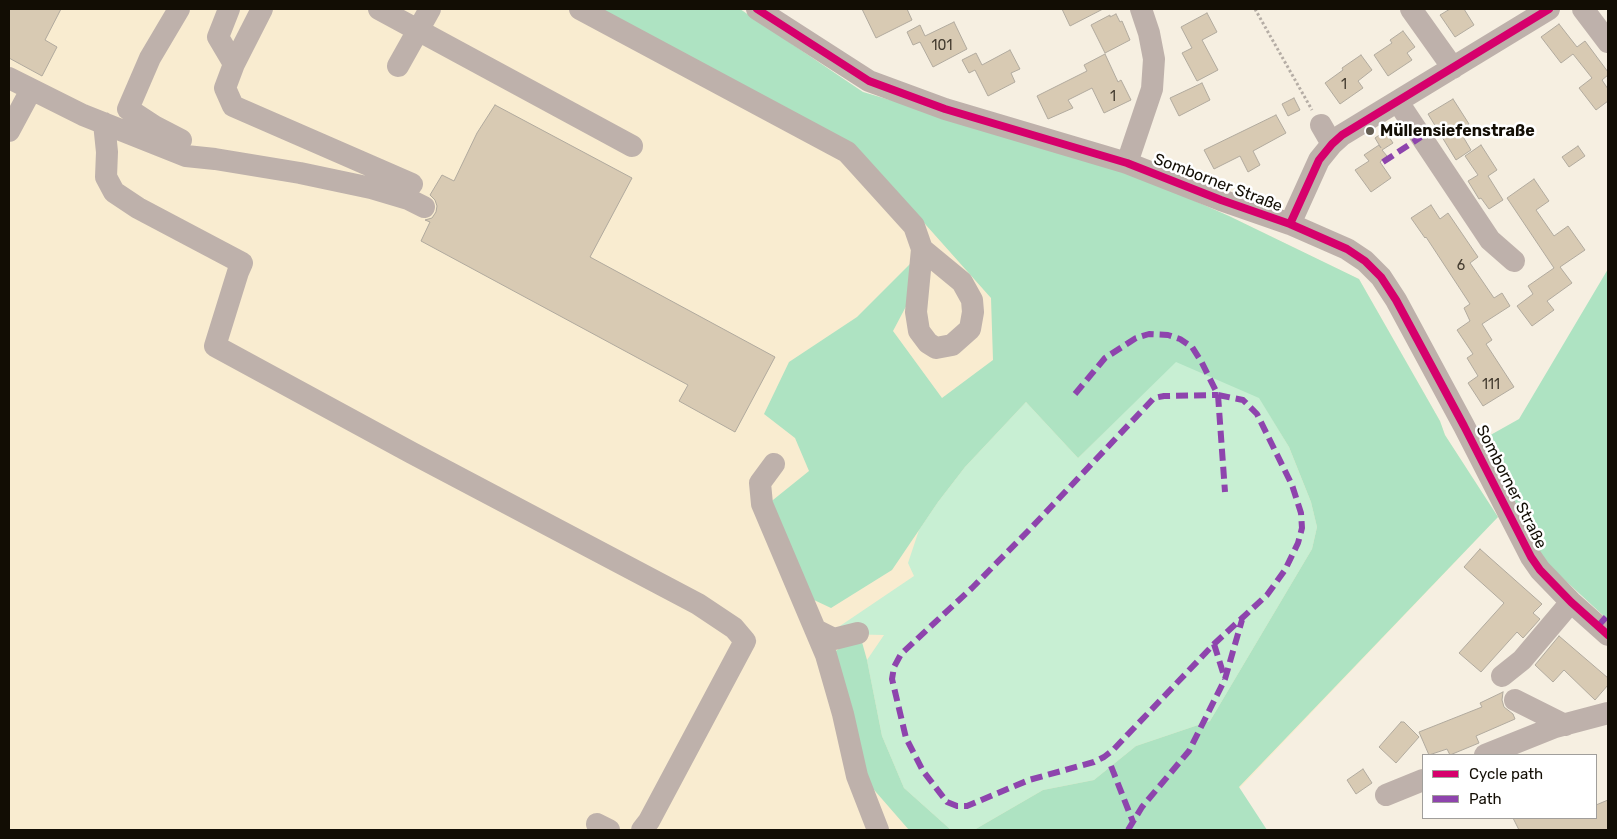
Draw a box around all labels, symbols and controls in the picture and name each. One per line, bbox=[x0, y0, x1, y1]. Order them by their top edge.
house number: 101 bbox=[932, 38, 952, 54]
house number: 1 bbox=[1341, 77, 1347, 93]
house number: 1 bbox=[1110, 89, 1116, 105]
place label: Müllensiefenstraße bbox=[1380, 121, 1535, 141]
marker: Müllensiefenstraße bbox=[1364, 125, 1376, 137]
street label: Somborner Straße bbox=[1151, 150, 1285, 216]
house number: 6 bbox=[1457, 258, 1465, 274]
house number: 111 bbox=[1482, 377, 1500, 393]
street label: Somborner Straße bbox=[1472, 422, 1550, 552]
legend bbox=[1422, 754, 1597, 819]
text: Cycle path bbox=[1469, 765, 1543, 783]
text: Path bbox=[1469, 790, 1502, 808]

